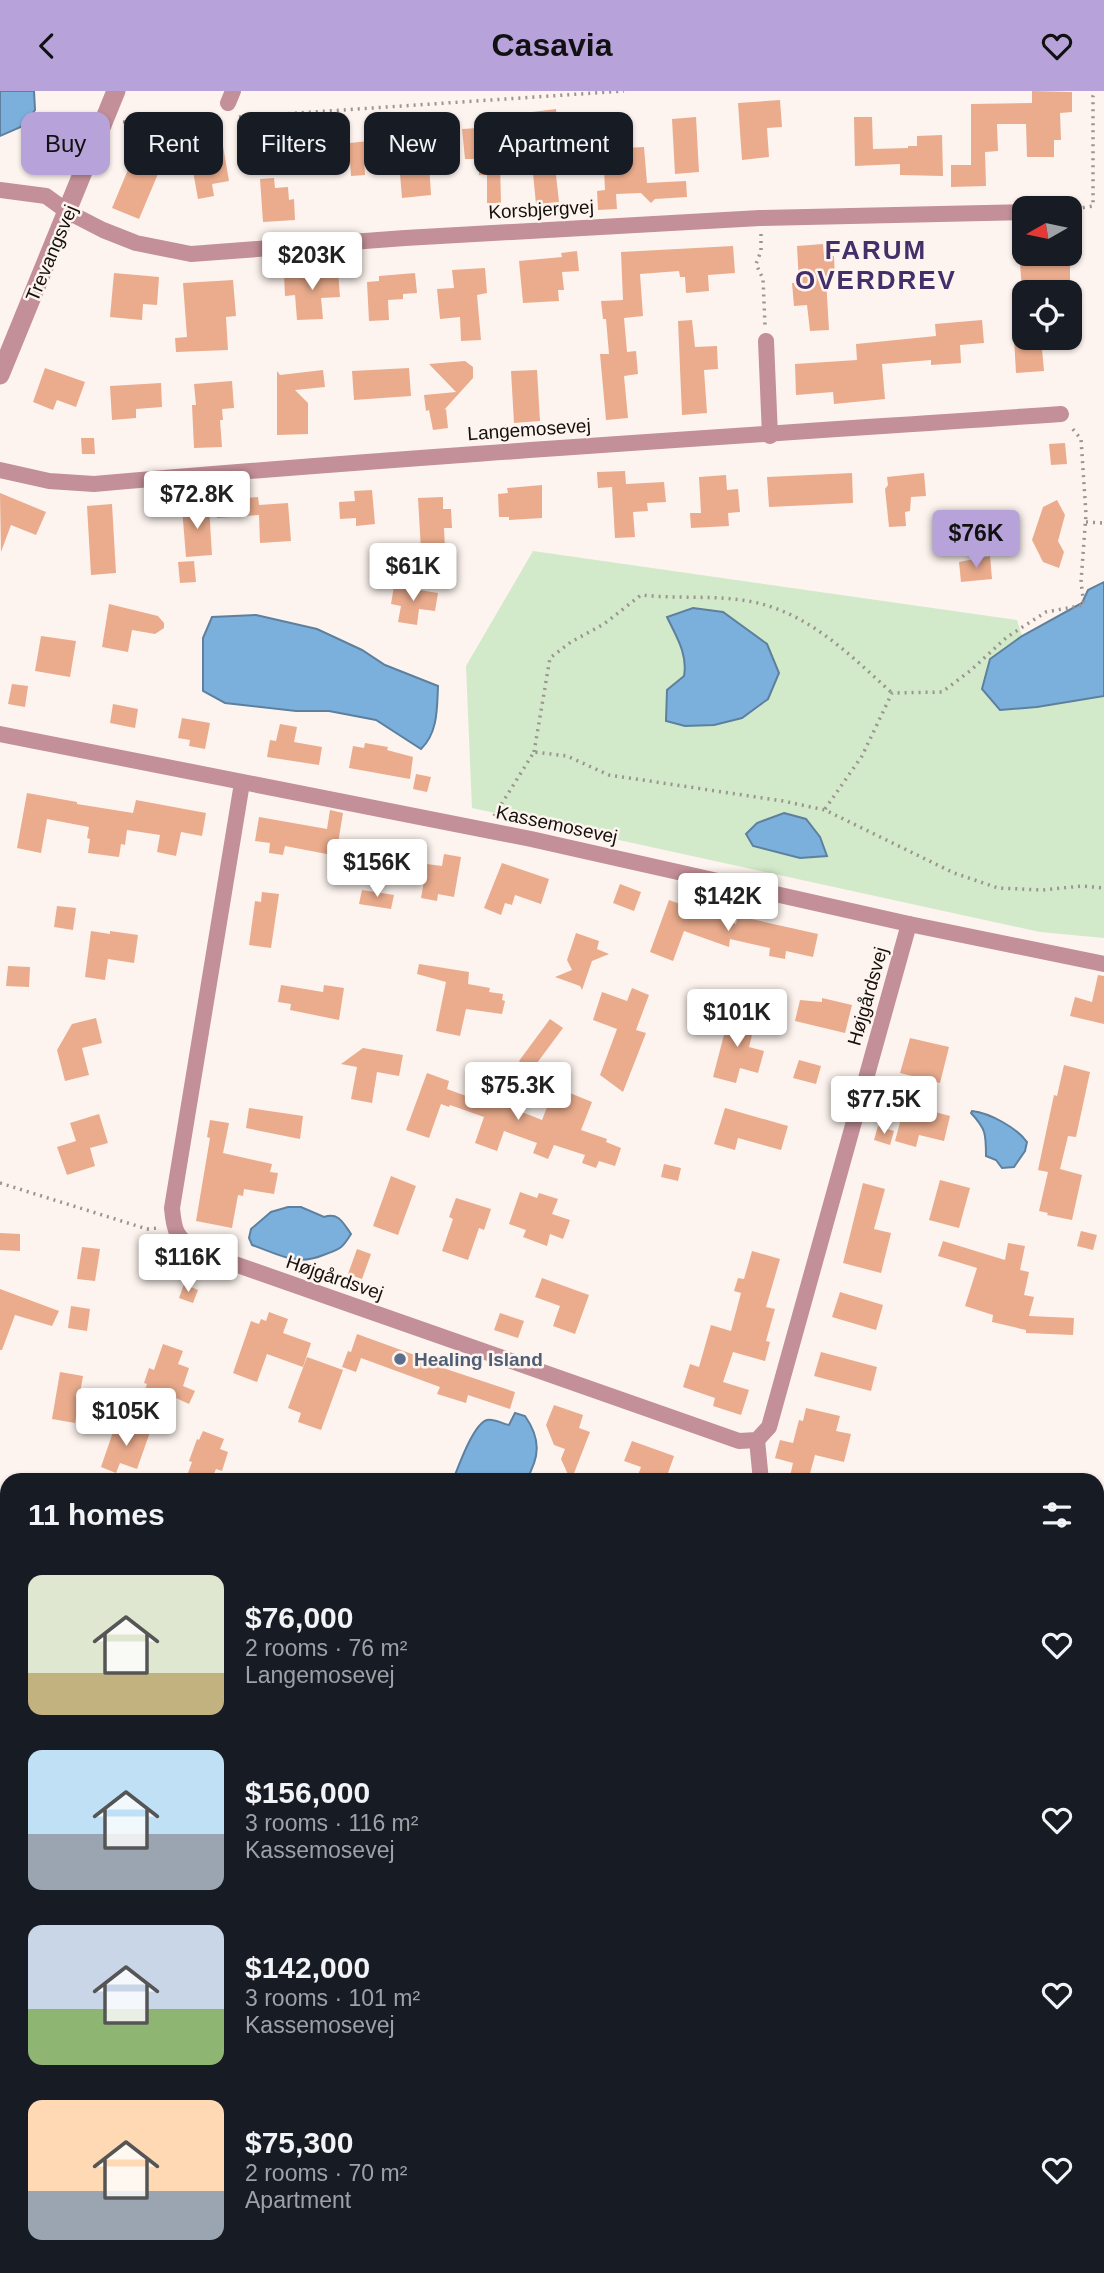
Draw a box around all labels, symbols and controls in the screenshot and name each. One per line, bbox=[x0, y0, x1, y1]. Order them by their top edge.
icon: back bbox=[28, 27, 66, 65]
text: Casavia bbox=[492, 27, 612, 63]
icon: heart bbox=[1038, 27, 1076, 65]
chip: Buy bbox=[21, 112, 110, 175]
chip: Rent bbox=[124, 112, 223, 175]
chip: Filters bbox=[237, 112, 350, 175]
chip: New bbox=[364, 112, 460, 175]
chip: Apartment bbox=[474, 112, 633, 175]
street label: Korsbjergvej bbox=[488, 196, 594, 223]
north arrow bbox=[1012, 196, 1082, 266]
map controls bbox=[1012, 196, 1082, 350]
street label: Trevangsvej bbox=[22, 202, 81, 305]
pin: $203K bbox=[263, 233, 361, 292]
district label: FARUM OVERDREV bbox=[795, 235, 957, 295]
text: $203K bbox=[278, 242, 346, 268]
button: locate bbox=[1012, 280, 1082, 350]
street label: Langemosevej bbox=[467, 415, 591, 444]
pin: $72.8K bbox=[140, 471, 254, 531]
text: $72.8K bbox=[160, 481, 234, 507]
pin: $76K bbox=[935, 511, 1017, 570]
text: $76K bbox=[949, 520, 1003, 546]
pin: $61K bbox=[372, 543, 454, 603]
text: $61K bbox=[386, 553, 440, 579]
street label: Kassemosevej bbox=[494, 801, 620, 848]
pin: $156K bbox=[328, 839, 426, 899]
text: $156K bbox=[343, 849, 411, 875]
pin: $142K bbox=[679, 873, 777, 933]
text: $142K bbox=[694, 883, 762, 909]
street label: Højgårdsvej bbox=[843, 945, 892, 1048]
pin: $101K bbox=[688, 989, 786, 1049]
text: $101K bbox=[703, 999, 771, 1025]
pin: $75.3K bbox=[461, 1063, 575, 1122]
text: $75.3K bbox=[481, 1072, 555, 1098]
pin: $77.5K bbox=[827, 1077, 941, 1136]
text: $77.5K bbox=[847, 1086, 921, 1112]
pin: $116K bbox=[139, 1235, 237, 1294]
text: $116K bbox=[155, 1244, 221, 1270]
street label: Højgårdsvej bbox=[283, 1251, 386, 1304]
place label: Healing Island bbox=[414, 1349, 543, 1370]
marker: Healing Island bbox=[392, 1351, 408, 1367]
pin: $105K bbox=[77, 1389, 175, 1448]
text: $105K bbox=[92, 1398, 160, 1424]
icon: filters bbox=[1038, 1496, 1076, 1534]
text: 11 homes bbox=[28, 1498, 165, 1531]
text: $76,000 bbox=[245, 1601, 353, 1634]
icon: home bbox=[84, 1603, 168, 1687]
icon: heart bbox=[1038, 1626, 1076, 1664]
text: 2 rooms · 76 m² bbox=[245, 1635, 407, 1661]
text: Langemosevej bbox=[245, 1662, 395, 1688]
text: $156,000 bbox=[245, 1776, 370, 1809]
icon: home bbox=[84, 1778, 168, 1862]
icon: heart bbox=[1038, 1801, 1076, 1839]
text: 3 rooms · 116 m² bbox=[245, 1810, 418, 1836]
text: Kassemosevej bbox=[245, 1837, 395, 1863]
text: $142,000 bbox=[245, 1951, 370, 1984]
icon: home bbox=[84, 1953, 168, 2037]
icon: heart bbox=[1038, 1976, 1076, 2014]
text: 3 rooms · 101 m² bbox=[245, 1985, 420, 2011]
text: Kassemosevej bbox=[245, 2012, 395, 2038]
text: $75,300 bbox=[245, 2126, 353, 2159]
icon: home bbox=[84, 2128, 168, 2212]
icon: heart bbox=[1038, 2151, 1076, 2189]
text: 2 rooms · 70 m² bbox=[245, 2160, 407, 2186]
text: Apartment bbox=[245, 2187, 351, 2213]

